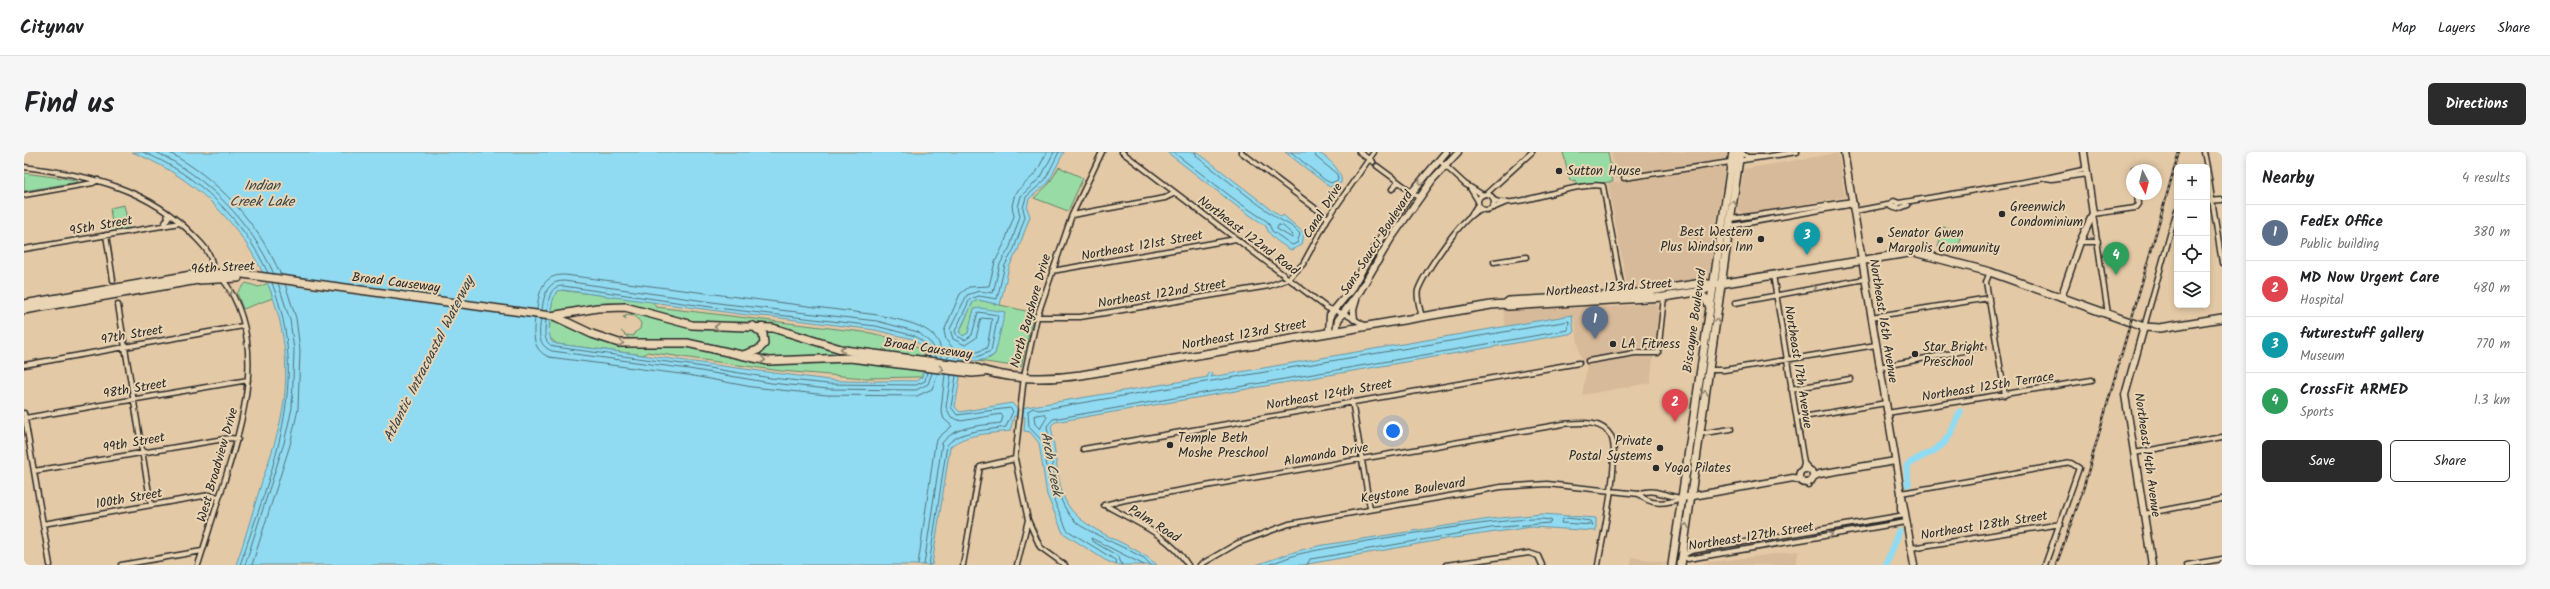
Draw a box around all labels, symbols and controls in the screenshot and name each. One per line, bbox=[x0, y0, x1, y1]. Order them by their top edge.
text: Citynav bbox=[20, 13, 83, 43]
text: Map bbox=[2392, 17, 2416, 39]
text: Layers bbox=[2438, 17, 2476, 39]
text: Share bbox=[2498, 17, 2530, 39]
text: Find us bbox=[24, 82, 115, 127]
button: Directions bbox=[2428, 83, 2526, 125]
place label: Sutton House bbox=[1567, 161, 1641, 182]
north arrow bbox=[2126, 164, 2162, 200]
map controls bbox=[2174, 164, 2210, 308]
button: + bbox=[2174, 164, 2210, 200]
text: Nearby bbox=[2262, 165, 2314, 192]
marker: Sutton House bbox=[1554, 166, 1564, 176]
text: 4 results bbox=[2462, 168, 2510, 189]
water label: Indian Creek Lake bbox=[230, 175, 296, 213]
one-way arrow bbox=[1418, 177, 1425, 184]
street label: Canal Drive bbox=[1298, 179, 1349, 243]
street label: Sans Soucci Boulevard bbox=[1335, 186, 1419, 300]
street label: Northeast 122nd Road bbox=[1193, 191, 1304, 282]
place label: Greenwich Condominium bbox=[2010, 197, 2083, 233]
one-way arrow bbox=[1728, 200, 1737, 206]
button: − bbox=[2174, 200, 2210, 236]
marker: Greenwich Condominium bbox=[1997, 209, 2007, 219]
street label: 95th Street bbox=[68, 210, 135, 242]
text: FedEx Office bbox=[2300, 210, 2383, 234]
place label: Best Western Plus Windsor Inn bbox=[1660, 222, 1753, 258]
pin: 3 bbox=[1794, 222, 1820, 255]
text: 1 bbox=[2273, 222, 2277, 243]
text: 380 m bbox=[2473, 222, 2510, 243]
place label: Senator Gwen Margolis Community bbox=[1888, 223, 2000, 259]
street label: Northeast 121st Street bbox=[1080, 225, 1205, 267]
marker: Best Western Plus Windsor Inn bbox=[1756, 234, 1766, 244]
text: Public building bbox=[2300, 234, 2379, 255]
marker: Senator Gwen Margolis Community bbox=[1875, 235, 1885, 245]
button: locate bbox=[2174, 236, 2210, 272]
pin: 4 bbox=[2103, 242, 2129, 275]
street label: North Bayshore Drive bbox=[1005, 251, 1057, 370]
street label: 96th Street bbox=[191, 256, 256, 280]
street label: Northeast 16th Avenue bbox=[1863, 257, 1903, 385]
text: MD Now Urgent Care bbox=[2300, 266, 2439, 290]
street label: Broad Causeway bbox=[351, 267, 442, 299]
street label: Biscayne Boulevard bbox=[1677, 267, 1713, 374]
water label: Atlantic Intracoastal Waterway bbox=[378, 270, 481, 446]
button: layers bbox=[2174, 272, 2210, 308]
street label: Northeast 122nd Street bbox=[1096, 273, 1229, 315]
street label: Northeast 123rd Street bbox=[1545, 273, 1674, 303]
text: 2 bbox=[2271, 278, 2279, 299]
text: 480 m bbox=[2473, 278, 2510, 299]
one-way arrow bbox=[1811, 284, 1817, 293]
one-way arrow bbox=[225, 288, 233, 295]
text: Hospital bbox=[2300, 290, 2344, 311]
street label: Northeast 17th Avenue bbox=[1778, 304, 1818, 430]
pin: 1 bbox=[1582, 306, 1608, 339]
street label: Northeast 123rd Street bbox=[1180, 313, 1309, 356]
one-way arrow bbox=[1711, 318, 1720, 324]
street label: 97th Street bbox=[99, 319, 166, 351]
text: futurestuff gallery bbox=[2300, 322, 2424, 346]
one-way arrow bbox=[714, 323, 720, 331]
street label: Broad Causeway bbox=[883, 332, 974, 366]
place label: LA Fitness bbox=[1621, 334, 1680, 355]
text: 3 bbox=[2271, 334, 2279, 355]
text: 770 m bbox=[2476, 334, 2510, 355]
place label: Star Bright Preschool bbox=[1923, 337, 1985, 373]
one-way arrow bbox=[618, 338, 624, 347]
marker: LA Fitness bbox=[1608, 339, 1618, 349]
one-way arrow bbox=[840, 346, 846, 354]
text: Museum bbox=[2300, 346, 2345, 367]
marker: Star Bright Preschool bbox=[1910, 349, 1920, 359]
one-way arrow bbox=[760, 355, 766, 364]
one-way arrow bbox=[938, 364, 944, 373]
street label: Northeast 125th Terrace bbox=[1920, 366, 2056, 408]
street label: 98th Street bbox=[101, 373, 169, 405]
street label: Northeast 124th Street bbox=[1264, 373, 1395, 416]
text: CrossFit ARMED bbox=[2300, 378, 2408, 402]
pin: 2 bbox=[1662, 389, 1688, 422]
one-way arrow bbox=[1700, 390, 1709, 397]
text: 4 bbox=[2271, 390, 2279, 411]
text: 1.3 km bbox=[2474, 390, 2510, 411]
street label: Northeast 14th Avenue bbox=[2128, 391, 2166, 519]
text: Sports bbox=[2300, 402, 2334, 423]
street label: West Broadview Drive bbox=[192, 405, 244, 525]
your location bbox=[1383, 421, 1403, 441]
street label: 99th Street bbox=[101, 427, 168, 459]
place label: Temple Beth Moshe Preschool bbox=[1178, 428, 1268, 464]
water label: Arch Creek bbox=[1034, 430, 1068, 500]
place label: Private Postal Systems bbox=[1569, 431, 1652, 467]
street label: Alamanda Drive bbox=[1282, 437, 1370, 473]
marker: Temple Beth Moshe Preschool bbox=[1165, 440, 1175, 450]
button: Save bbox=[2262, 440, 2382, 482]
button: Share bbox=[2390, 440, 2510, 482]
marker: Private Postal Systems bbox=[1655, 443, 1665, 453]
place label: Yoga Pilates bbox=[1664, 458, 1731, 479]
marker: Yoga Pilates bbox=[1651, 463, 1661, 473]
street label: Keystone Boulevard bbox=[1359, 472, 1467, 510]
street label: 100th Street bbox=[94, 483, 165, 515]
street label: Palm Road bbox=[1124, 500, 1185, 549]
street label: Northeast 128th Street bbox=[1919, 505, 2050, 546]
street label: Northeast 127th Street bbox=[1687, 517, 1816, 557]
one-way arrow bbox=[1681, 523, 1690, 530]
one-way arrow bbox=[1827, 531, 1833, 540]

